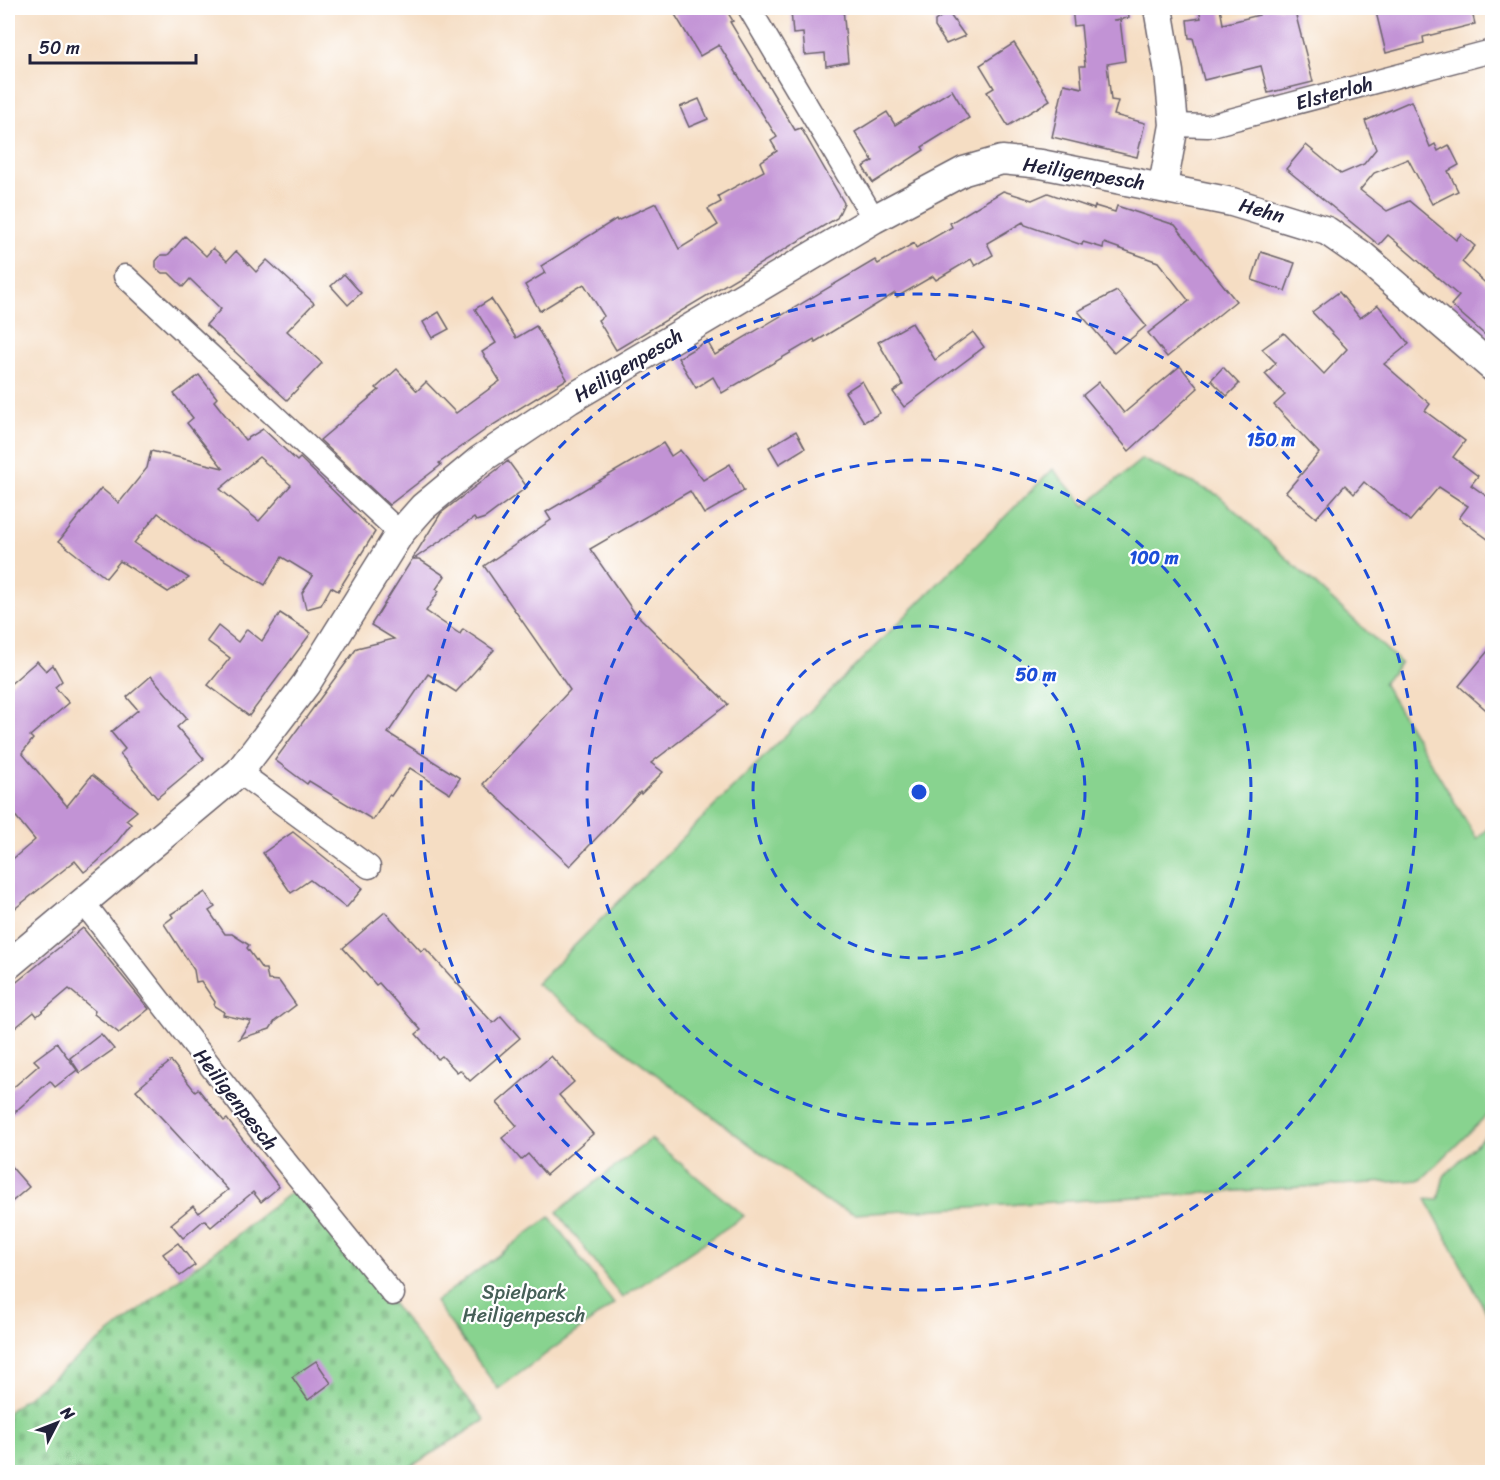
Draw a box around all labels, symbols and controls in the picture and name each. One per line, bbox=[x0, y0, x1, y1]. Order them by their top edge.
scale bar bbox=[30, 27, 196, 65]
text: 50 m bbox=[39, 32, 80, 64]
street label: Elsterloh bbox=[1291, 66, 1377, 121]
street label: Heiligenpesch bbox=[1020, 147, 1147, 200]
street label: Hehn bbox=[1235, 187, 1289, 234]
street label: Heiligenpesch bbox=[567, 319, 690, 412]
text: 150 m bbox=[1247, 424, 1295, 456]
text: 100 m bbox=[1130, 542, 1179, 574]
text: 50 m bbox=[1016, 659, 1057, 691]
centre of rings bbox=[909, 782, 929, 802]
street label: Heiligenpesch bbox=[184, 1040, 287, 1159]
park label: Spielpark Heiligenpesch bbox=[463, 1275, 585, 1333]
north arrow bbox=[27, 1393, 87, 1453]
text: N bbox=[53, 1399, 83, 1428]

